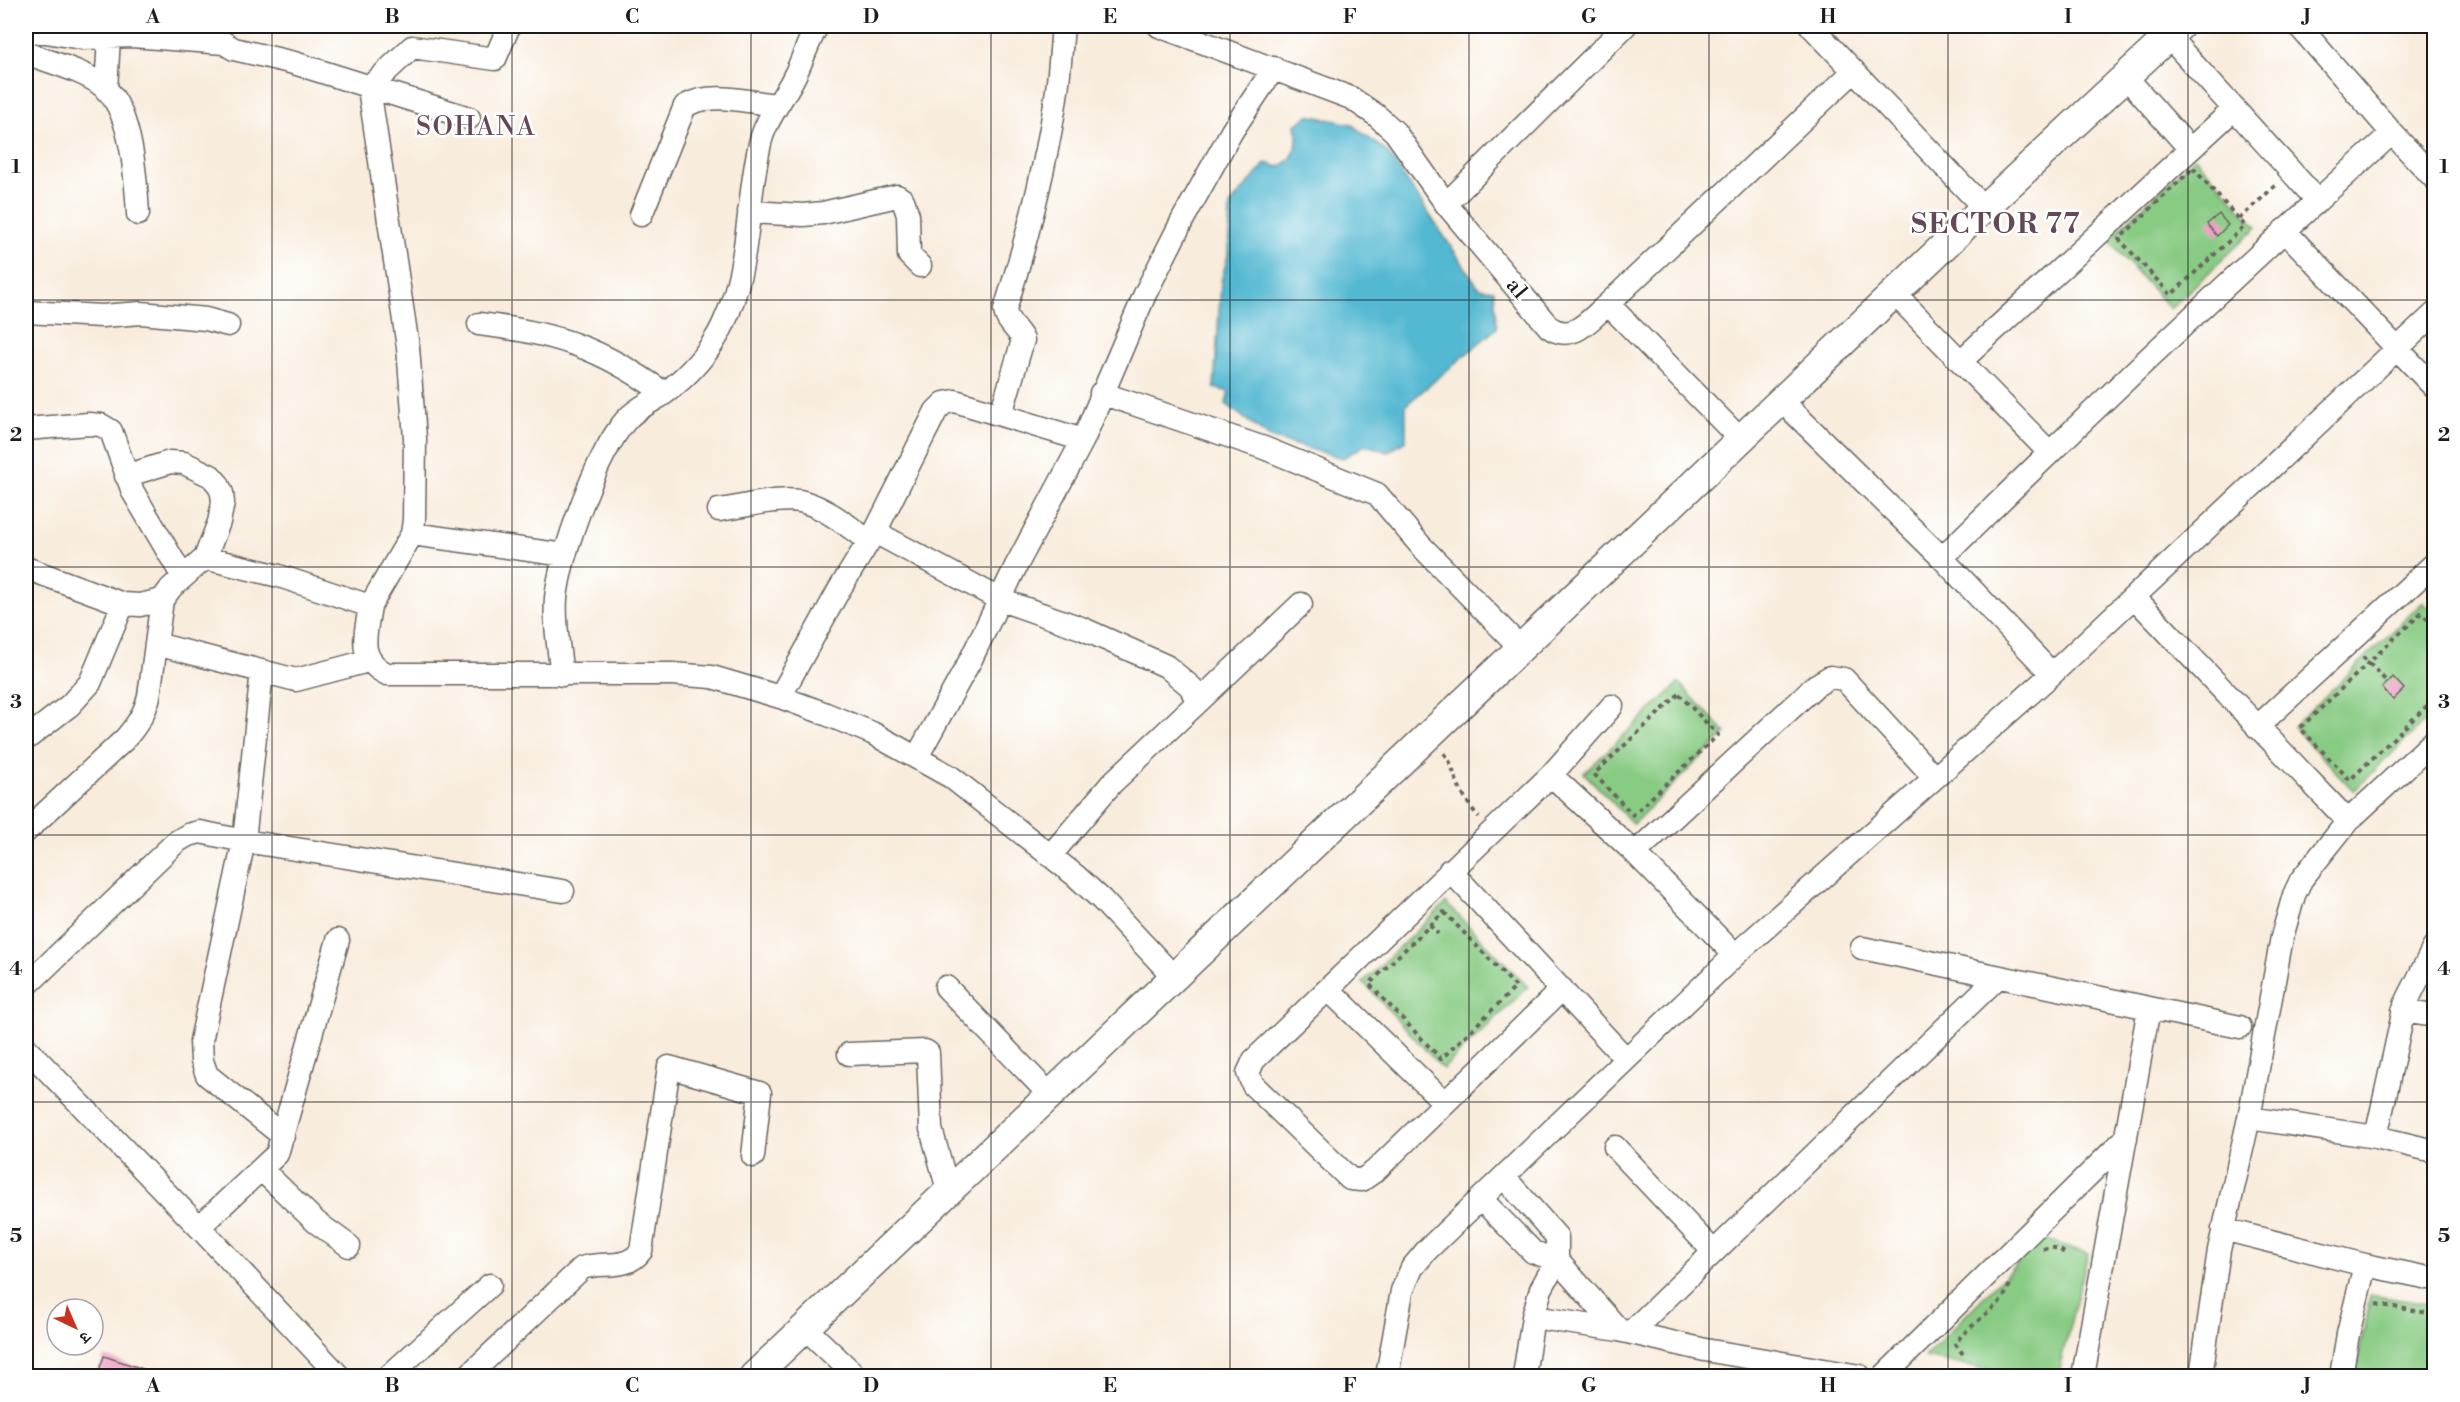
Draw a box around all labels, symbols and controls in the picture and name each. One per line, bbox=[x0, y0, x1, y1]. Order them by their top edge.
text: A bbox=[145, 5, 161, 30]
text: B bbox=[384, 5, 400, 30]
text: C bbox=[625, 5, 639, 30]
text: D bbox=[863, 5, 879, 30]
text: E bbox=[1103, 5, 1117, 30]
text: F bbox=[1343, 5, 1357, 30]
text: G bbox=[1581, 5, 1597, 30]
text: H bbox=[1820, 5, 1837, 30]
text: I bbox=[2064, 5, 2072, 30]
text: J bbox=[2300, 5, 2311, 30]
district label: SOHANA bbox=[416, 111, 536, 143]
text: 1 bbox=[11, 155, 21, 180]
text: 1 bbox=[2439, 155, 2449, 180]
district label: SECTOR 77 bbox=[1911, 207, 2081, 242]
street label: a1 bbox=[1500, 272, 1534, 306]
text: 2 bbox=[10, 423, 22, 448]
text: 2 bbox=[2438, 423, 2450, 448]
text: 3 bbox=[10, 690, 22, 715]
text: 3 bbox=[2438, 690, 2450, 715]
text: 4 bbox=[9, 957, 23, 982]
text: 4 bbox=[2437, 957, 2451, 982]
text: 5 bbox=[10, 1224, 22, 1249]
text: 5 bbox=[2438, 1224, 2450, 1249]
north arrow bbox=[45, 1297, 105, 1357]
text: उ bbox=[74, 1326, 95, 1348]
text: A bbox=[145, 1374, 161, 1399]
text: B bbox=[384, 1374, 400, 1399]
text: C bbox=[625, 1374, 639, 1399]
text: D bbox=[863, 1374, 879, 1399]
text: E bbox=[1103, 1374, 1117, 1399]
text: F bbox=[1343, 1374, 1357, 1399]
text: G bbox=[1581, 1374, 1597, 1399]
text: H bbox=[1820, 1374, 1837, 1399]
text: I bbox=[2064, 1374, 2072, 1399]
text: J bbox=[2300, 1374, 2311, 1399]

